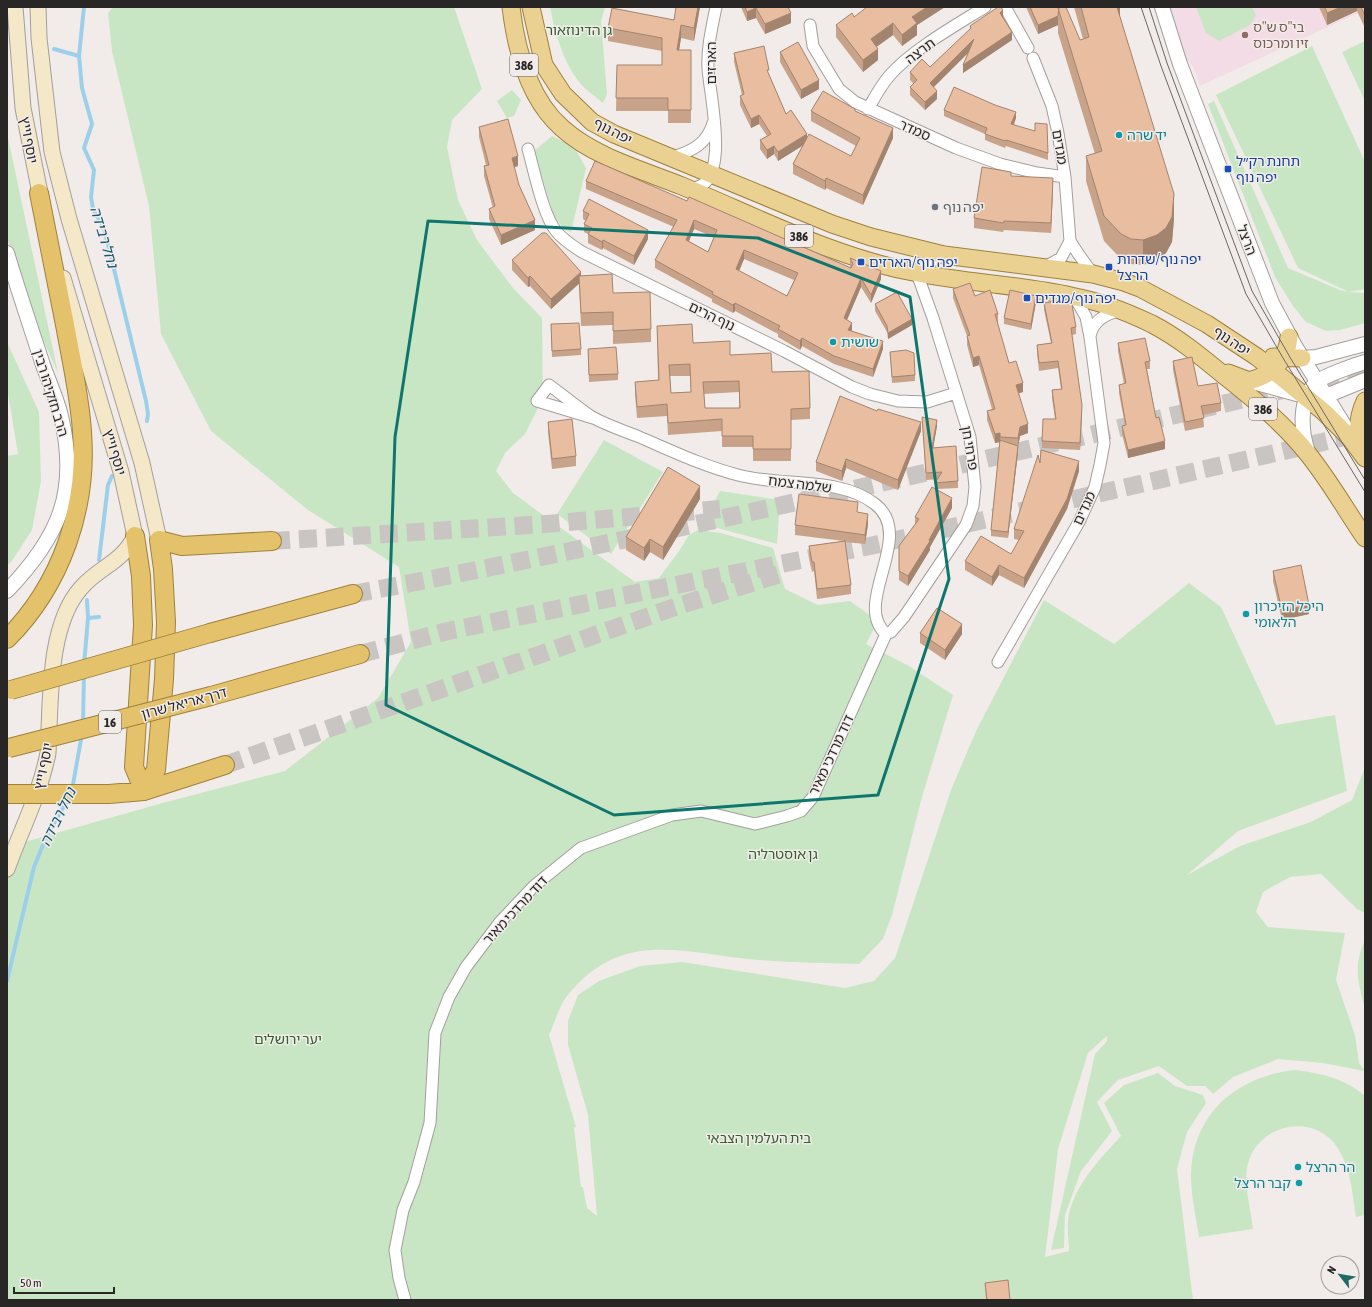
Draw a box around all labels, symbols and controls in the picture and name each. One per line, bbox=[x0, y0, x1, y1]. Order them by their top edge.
place label: בי"ס ש"ס זיו ומרכוס bbox=[1253, 19, 1309, 51]
park label: גן הדינוזאור bbox=[546, 22, 612, 38]
marker: בי"ס ש"ס זיו ומרכוס bbox=[1240, 30, 1250, 40]
street label: תרצה bbox=[902, 35, 938, 67]
street label: הארזים bbox=[703, 42, 719, 84]
road number: 386 bbox=[510, 54, 538, 76]
street label: יוסף וייץ bbox=[17, 115, 41, 165]
street label: יפה נוף bbox=[591, 115, 635, 147]
street label: סמדר bbox=[897, 116, 933, 144]
place label: יד שרה bbox=[1127, 127, 1167, 143]
street label: מגדים bbox=[1049, 128, 1071, 166]
marker: יד שרה bbox=[1114, 130, 1124, 140]
place label: תחנת רק״ל יפה נוף bbox=[1236, 153, 1300, 185]
marker: תחנת רק״ל יפה נוף bbox=[1223, 164, 1233, 174]
place label: יפה נוף bbox=[943, 199, 984, 215]
marker: יפה נוף bbox=[930, 202, 940, 212]
water label: נחל רבידה bbox=[87, 204, 122, 271]
street label: הרצל bbox=[1234, 223, 1260, 257]
road number: 386 bbox=[785, 225, 813, 247]
place label: יפה נוף/שדרות הרצל bbox=[1117, 251, 1201, 283]
place label: יפה נוף/הארזים bbox=[869, 254, 958, 270]
marker: יפה נוף/הארזים bbox=[856, 257, 866, 267]
marker: יפה נוף/שדרות הרצל bbox=[1104, 262, 1114, 272]
place label: יפה נוף/מגדים bbox=[1035, 290, 1116, 306]
marker: יפה נוף/מגדים bbox=[1022, 293, 1032, 303]
street label: נוף הרים bbox=[686, 298, 738, 334]
street label: יפה נוף bbox=[1210, 323, 1254, 359]
place label: שושית bbox=[841, 334, 879, 350]
marker: שושית bbox=[828, 337, 838, 347]
street label: הרב חזקיהו רבין bbox=[30, 347, 72, 439]
road number: 386 bbox=[1249, 398, 1277, 420]
street label: פרחי חן bbox=[958, 424, 982, 472]
street label: יוסף וייץ bbox=[101, 427, 129, 477]
street label: שלמה צמח bbox=[767, 472, 833, 496]
street label: מגדים bbox=[1069, 489, 1099, 527]
place label: היכל הזיכרון הלאומי bbox=[1254, 598, 1324, 630]
marker: היכל הזיכרון הלאומי bbox=[1241, 609, 1251, 619]
street label: דרך אריאל שרון bbox=[139, 684, 229, 722]
road number: 16 bbox=[99, 711, 121, 733]
street label: דוד מרדכי מאיר bbox=[805, 712, 857, 798]
street label: יוסף וייץ bbox=[30, 741, 56, 791]
water label: נחל רבידה bbox=[36, 784, 80, 849]
park label: גן אוסטרליה bbox=[748, 846, 818, 862]
street label: דוד מרדכי מאיר bbox=[479, 872, 551, 947]
park label: יער ירושלים bbox=[254, 1031, 322, 1047]
park label: בית העלמין הצבאי bbox=[707, 1130, 811, 1146]
place label: הר הרצל bbox=[1306, 1159, 1355, 1175]
marker: הר הרצל bbox=[1293, 1162, 1303, 1172]
place label: קבר הרצל bbox=[1234, 1175, 1291, 1191]
marker: קבר הרצל bbox=[1294, 1178, 1304, 1188]
north arrow bbox=[1320, 1255, 1360, 1295]
text: N bbox=[1325, 1264, 1338, 1276]
scale bar bbox=[14, 1269, 114, 1295]
text: 50 m bbox=[20, 1276, 42, 1290]

